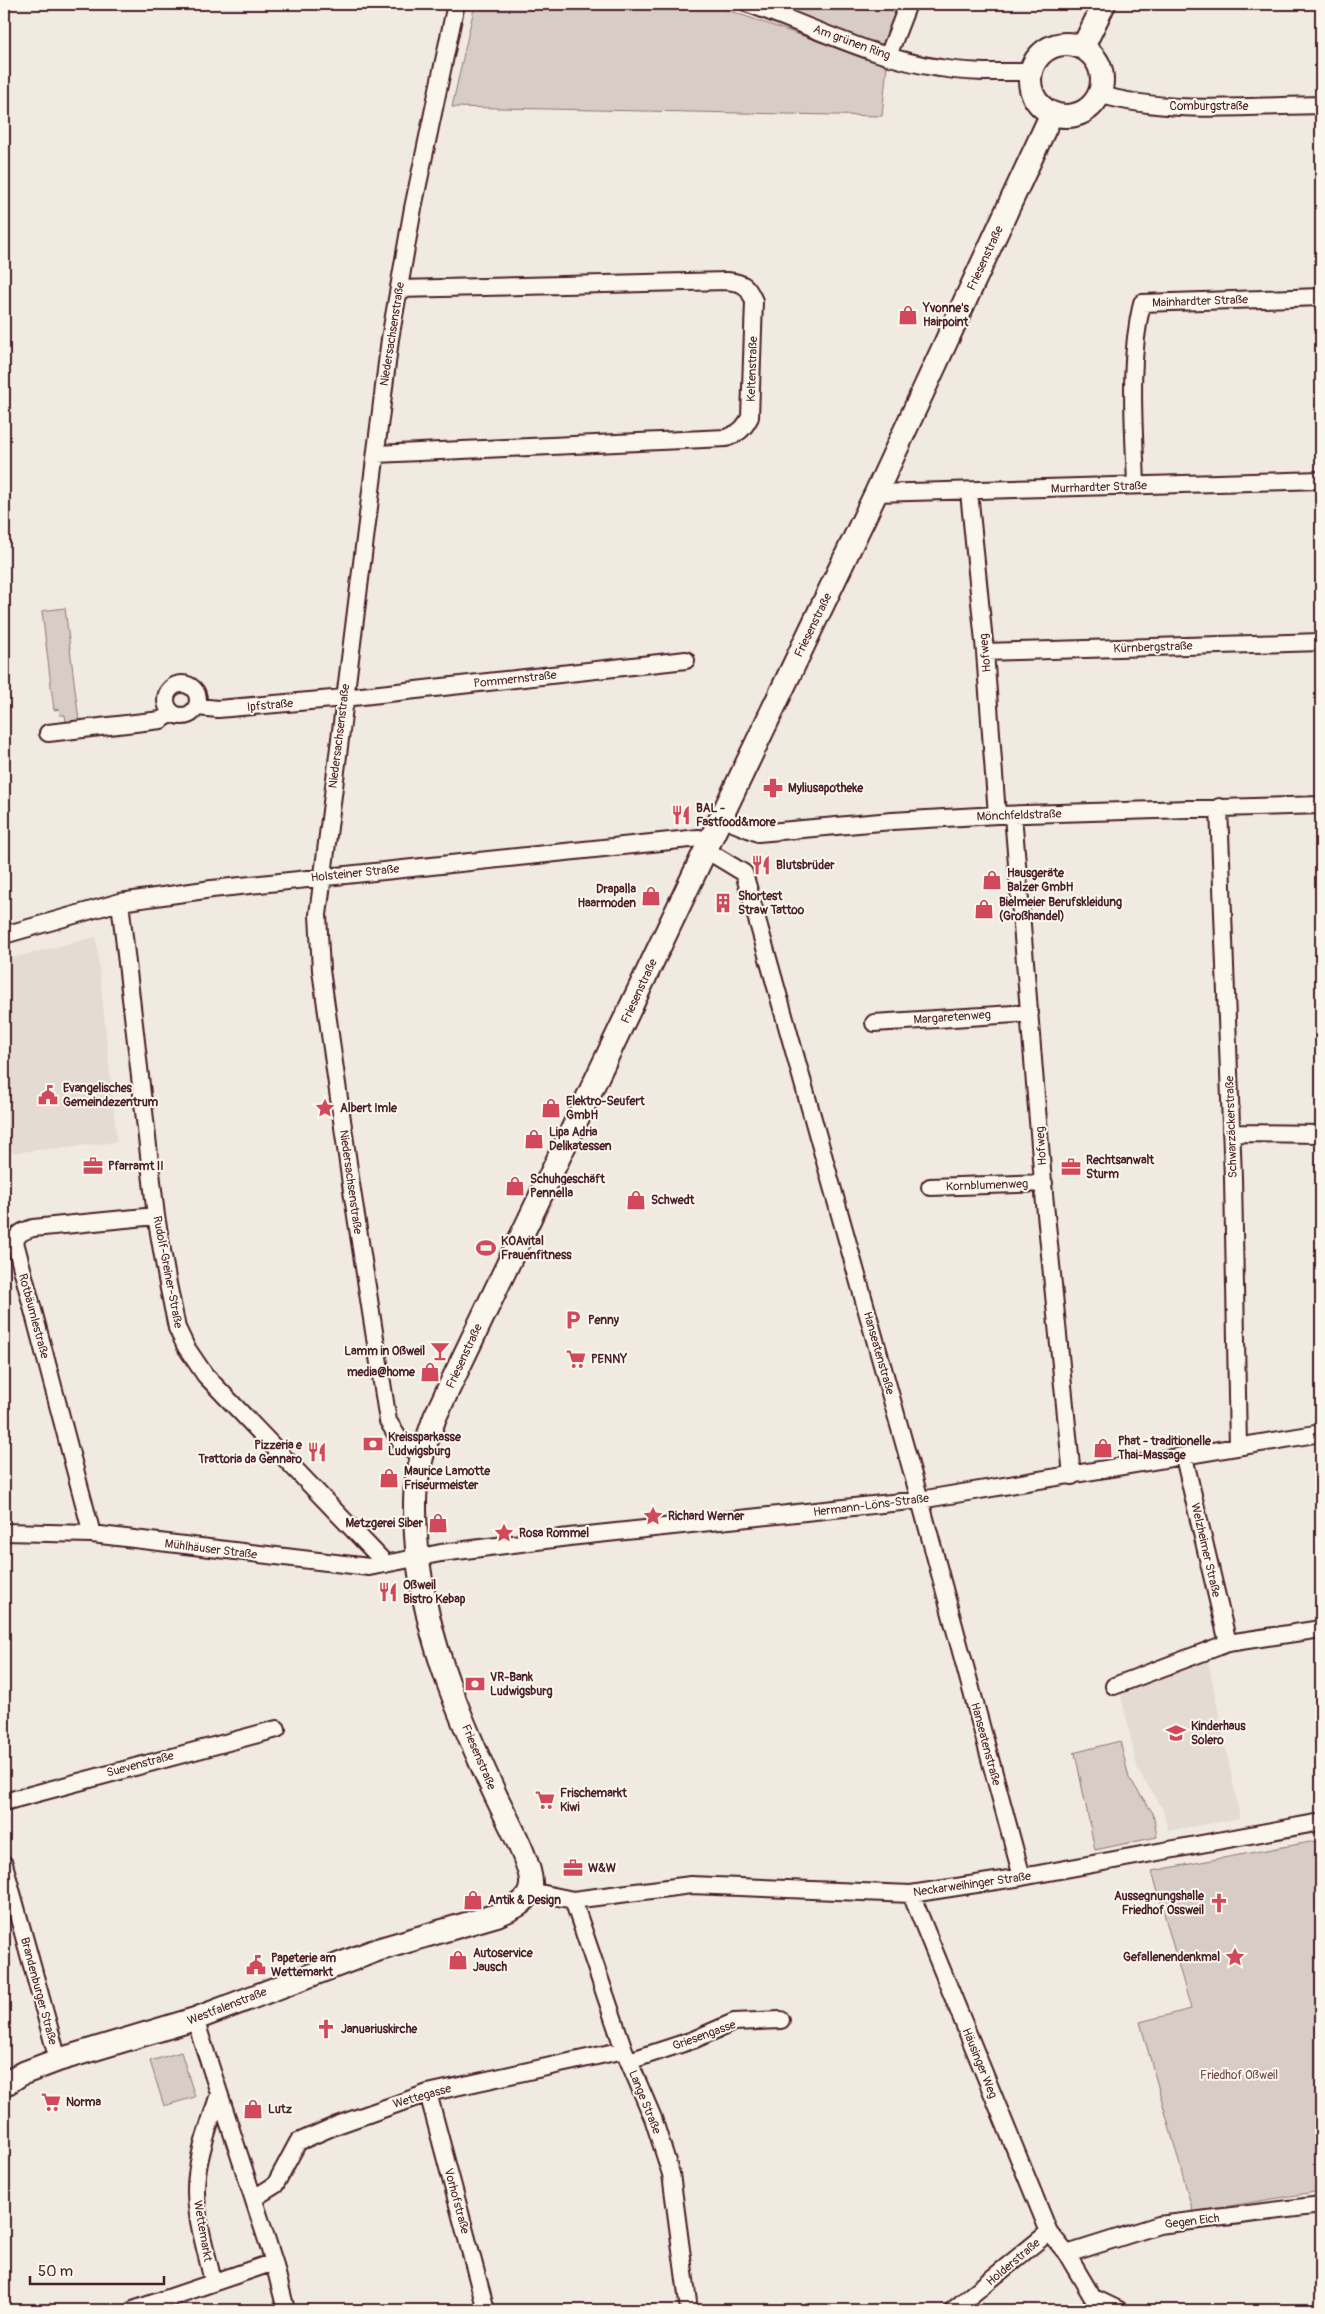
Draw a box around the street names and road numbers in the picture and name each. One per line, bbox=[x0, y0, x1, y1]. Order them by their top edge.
street label: Am grünen Ring bbox=[811, 22, 892, 63]
street label: Comburgstraße bbox=[1170, 99, 1249, 114]
street label: Friesenstraße bbox=[964, 223, 1007, 293]
street label: Niedersachsenstraße bbox=[377, 281, 408, 387]
street label: Mainhardter Straße bbox=[1152, 292, 1248, 311]
street label: Keltenstraße bbox=[744, 336, 761, 402]
street label: Murrhardter Straße bbox=[1051, 478, 1147, 497]
street label: Friesenstraße bbox=[791, 591, 835, 660]
street label: Hofweg bbox=[976, 633, 995, 673]
street label: Kürnbergstraße bbox=[1113, 639, 1193, 656]
street label: Pommernstraße bbox=[473, 668, 557, 691]
street label: Niedersachsenstraße bbox=[326, 683, 353, 789]
street label: Ipfstraße bbox=[246, 696, 294, 715]
street label: Mönchfeldstraße bbox=[976, 807, 1062, 824]
street label: Holsteiner Straße bbox=[310, 861, 400, 886]
street label: Friesenstraße bbox=[618, 956, 661, 1026]
street label: Margaretenweg bbox=[913, 1007, 991, 1028]
street label: Schwarzäckerstraße bbox=[1222, 1075, 1241, 1178]
street label: Hofweg bbox=[1033, 1126, 1050, 1166]
street label: Niedersachsenstraße bbox=[336, 1129, 365, 1235]
street label: Kornblumenweg bbox=[946, 1177, 1028, 1194]
street label: Rudolf-Greiner-Straße bbox=[149, 1215, 186, 1330]
street label: Rotbäumlestraße bbox=[15, 1272, 52, 1360]
street label: Hanseatenstraße bbox=[860, 1310, 898, 1396]
street label: Friesenstraße bbox=[443, 1321, 486, 1391]
street label: Hermann-Löns-Straße bbox=[812, 1491, 930, 1520]
street label: Welzheimer Straße bbox=[1187, 1502, 1224, 1599]
street label: Mühlhäuser Straße bbox=[164, 1536, 258, 1563]
street label: Hanseatenstraße bbox=[967, 1701, 1004, 1787]
street label: Friesenstraße bbox=[458, 1722, 499, 1792]
street label: Suevenstraße bbox=[105, 1748, 176, 1781]
street label: Neckarweihinger Straße bbox=[912, 1869, 1032, 1900]
street label: Brandenburger Straße bbox=[17, 1936, 60, 2047]
street label: Westfalenstraße bbox=[185, 1984, 269, 2029]
street label: Griesengasse bbox=[670, 2017, 738, 2054]
street label: Häusinger Weg bbox=[959, 2026, 1000, 2101]
street label: Lange Straße bbox=[625, 2068, 664, 2136]
street label: Wettegasse bbox=[391, 2081, 453, 2112]
street label: Vorhofstraße bbox=[441, 2167, 473, 2236]
street label: Wettemarkt bbox=[190, 2199, 215, 2263]
street label: Gegen Eich bbox=[1164, 2211, 1221, 2232]
street label: Holderstraße bbox=[983, 2235, 1043, 2289]

